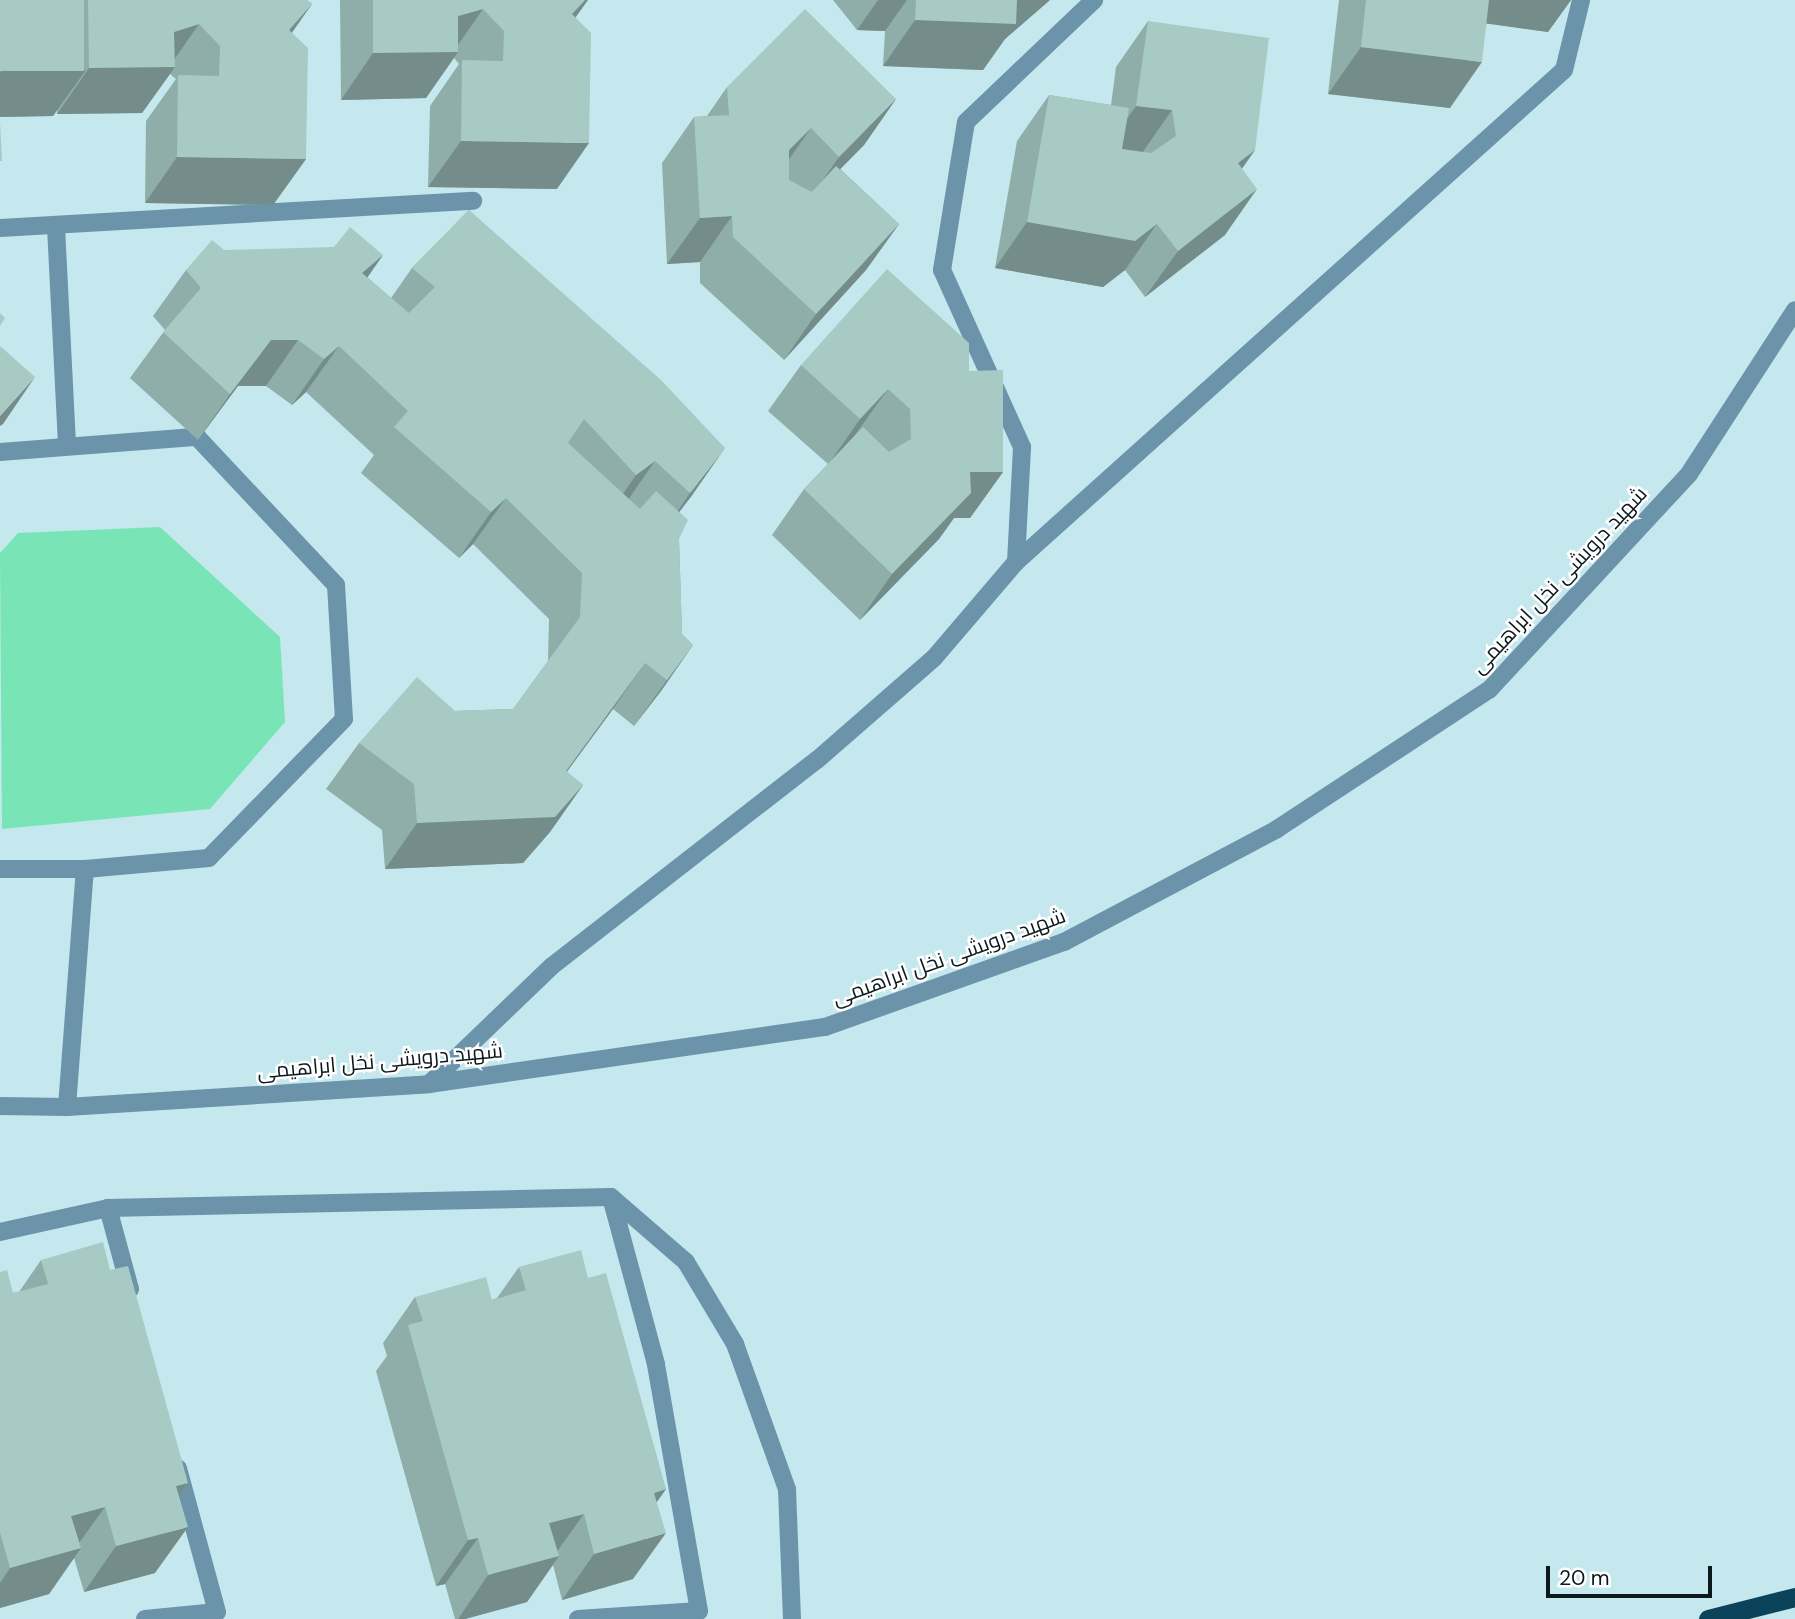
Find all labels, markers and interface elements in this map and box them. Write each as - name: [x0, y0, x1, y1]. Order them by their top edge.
- street label: شهید درویشی نخل ابراهیمی: [1466, 481, 1652, 679]
- street label: شهید درویشی نخل ابراهیمی: [829, 903, 1069, 1011]
- street label: شهید درویشی نخل ابراهیمی: [256, 1038, 504, 1084]
- scale bar: [1550, 1552, 1716, 1596]
- text: 20 m: [1559, 1564, 1610, 1592]

